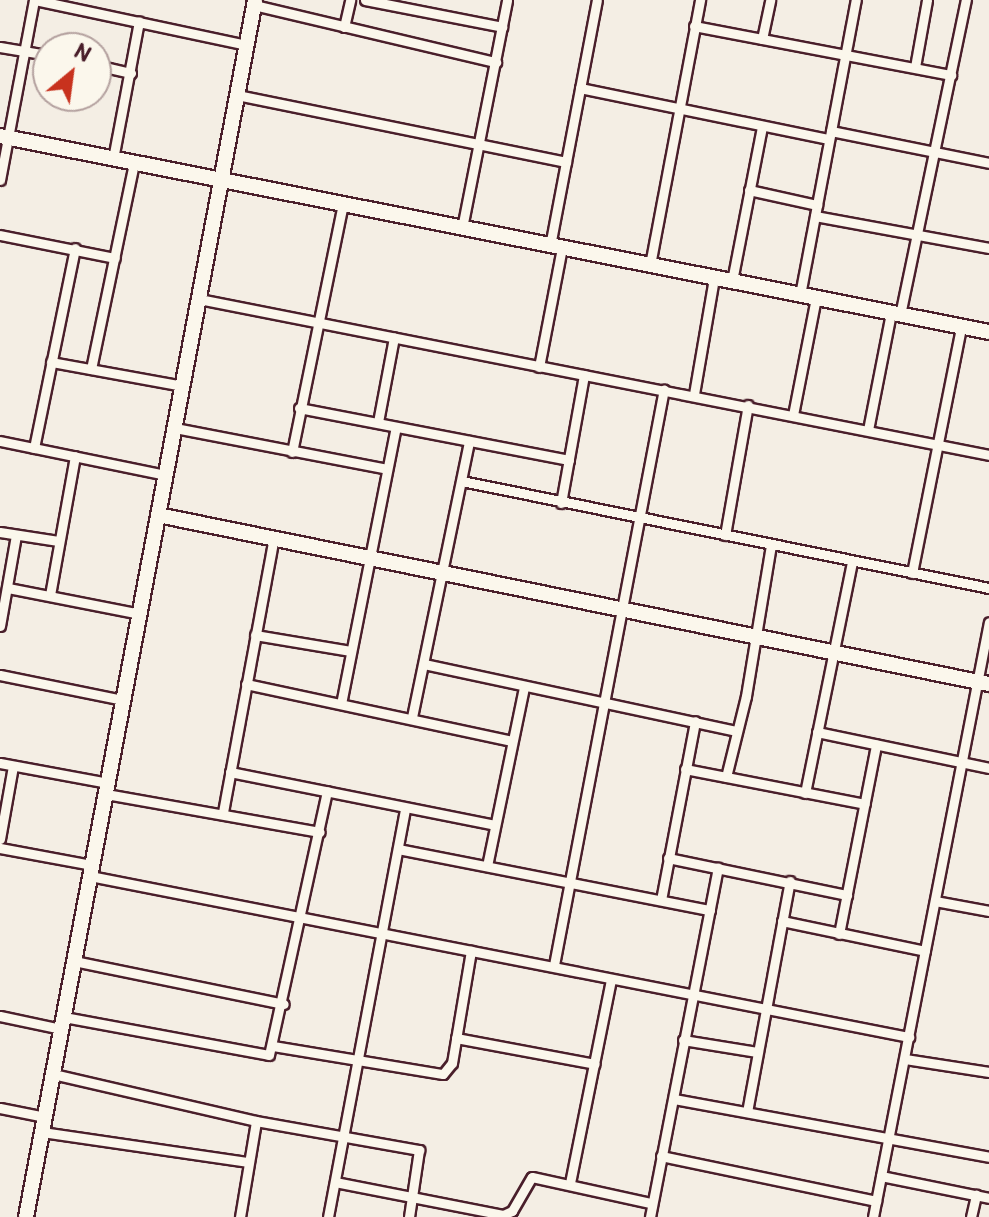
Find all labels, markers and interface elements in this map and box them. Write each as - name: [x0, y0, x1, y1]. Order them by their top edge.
- north arrow: [32, 32, 112, 112]
- text: N: [70, 37, 96, 68]

